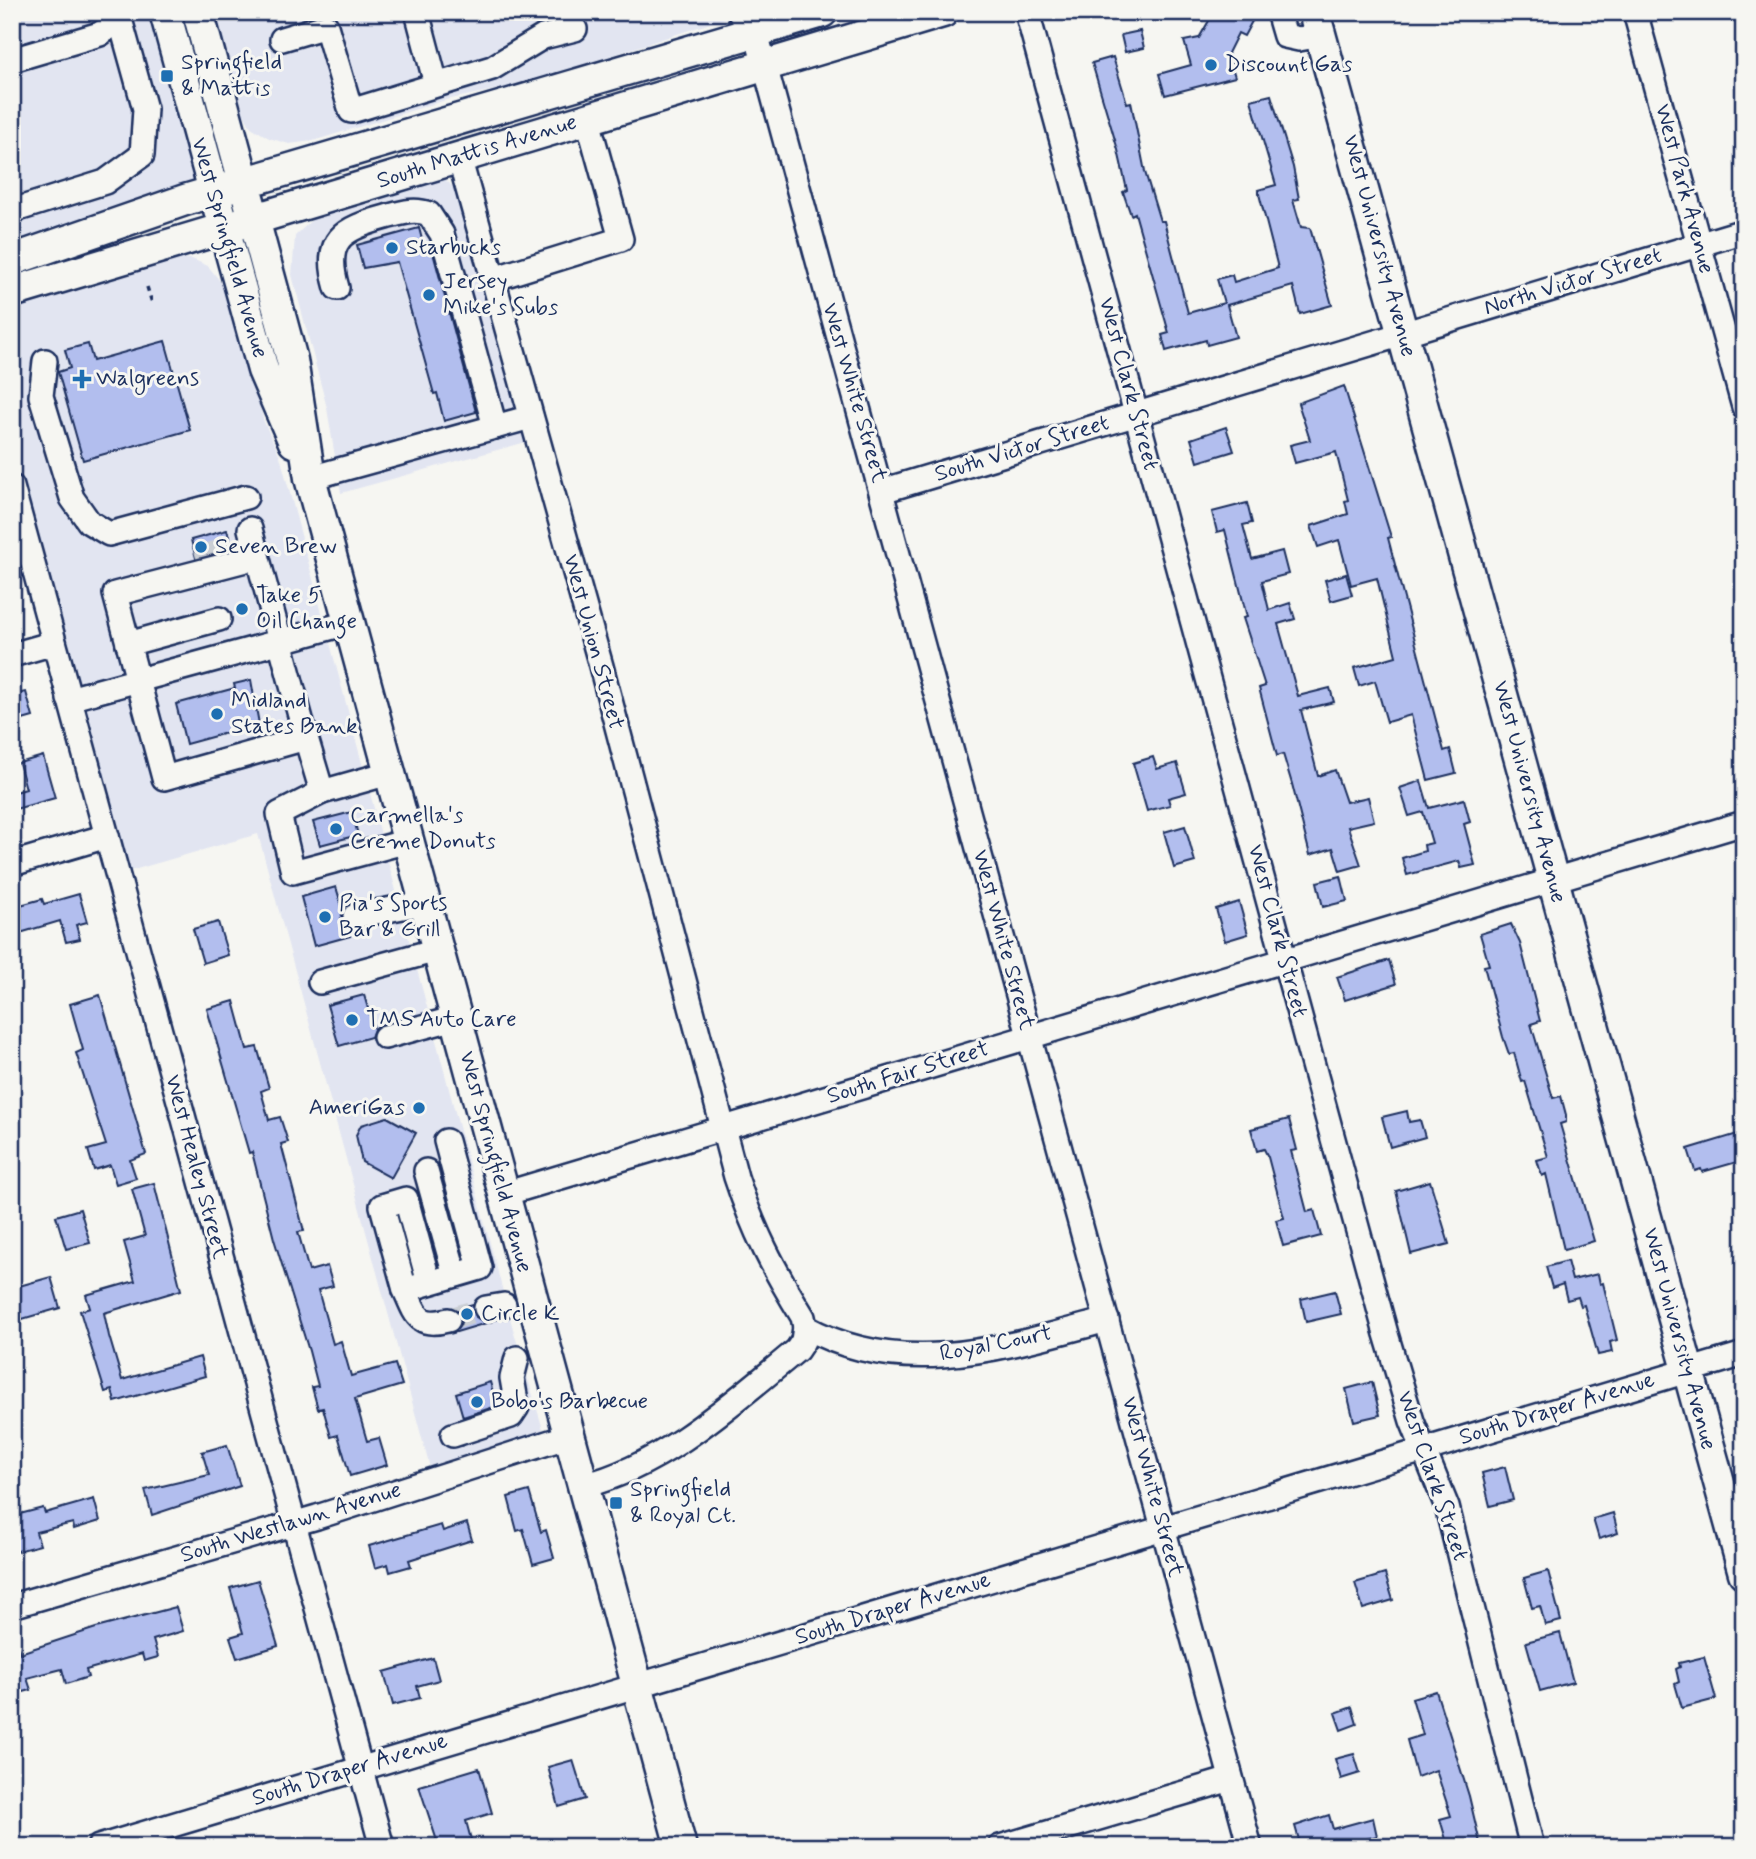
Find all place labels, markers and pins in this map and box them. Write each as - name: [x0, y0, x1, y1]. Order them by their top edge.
- place label: Springfield & Mattis: [181, 48, 282, 104]
- place label: Discount Gas: [1225, 50, 1352, 80]
- marker: Discount Gas: [1203, 57, 1219, 73]
- marker: Springfield & Mattis: [159, 68, 175, 84]
- place label: Starbucks: [406, 233, 501, 263]
- marker: Starbucks: [384, 240, 400, 256]
- place label: Jersey Mike's Subs: [443, 267, 558, 323]
- marker: Jersey Mike's Subs: [421, 287, 437, 303]
- place label: Walgreens: [96, 364, 199, 396]
- marker: Walgreens: [74, 371, 90, 387]
- place label: Seven Brew: [215, 532, 337, 562]
- marker: Seven Brew: [193, 539, 209, 555]
- place label: Take 5 Oil Change: [256, 581, 357, 639]
- marker: Take 5 Oil Change: [234, 601, 250, 617]
- place label: Midland States Bank: [231, 686, 358, 742]
- marker: Midland States Bank: [209, 706, 225, 722]
- place label: Carmella's Creme Donuts: [350, 801, 496, 857]
- marker: Carmella's Creme Donuts: [328, 821, 344, 837]
- place label: Pia's Sports Bar & Grill: [339, 889, 447, 945]
- marker: Pia's Sports Bar & Grill: [317, 909, 333, 925]
- place label: TMS Auto Care: [366, 1005, 517, 1035]
- marker: TMS Auto Care: [344, 1012, 360, 1028]
- place label: AmeriGas: [308, 1093, 405, 1123]
- marker: AmeriGas: [411, 1100, 427, 1116]
- place label: Circle K: [481, 1299, 560, 1329]
- marker: Circle K: [459, 1306, 475, 1322]
- place label: Bobo's Barbecue: [491, 1387, 648, 1417]
- marker: Bobo's Barbecue: [469, 1394, 485, 1410]
- place label: Springfield & Royal Ct.: [630, 1475, 736, 1531]
- marker: Springfield & Royal Ct.: [608, 1495, 624, 1511]

